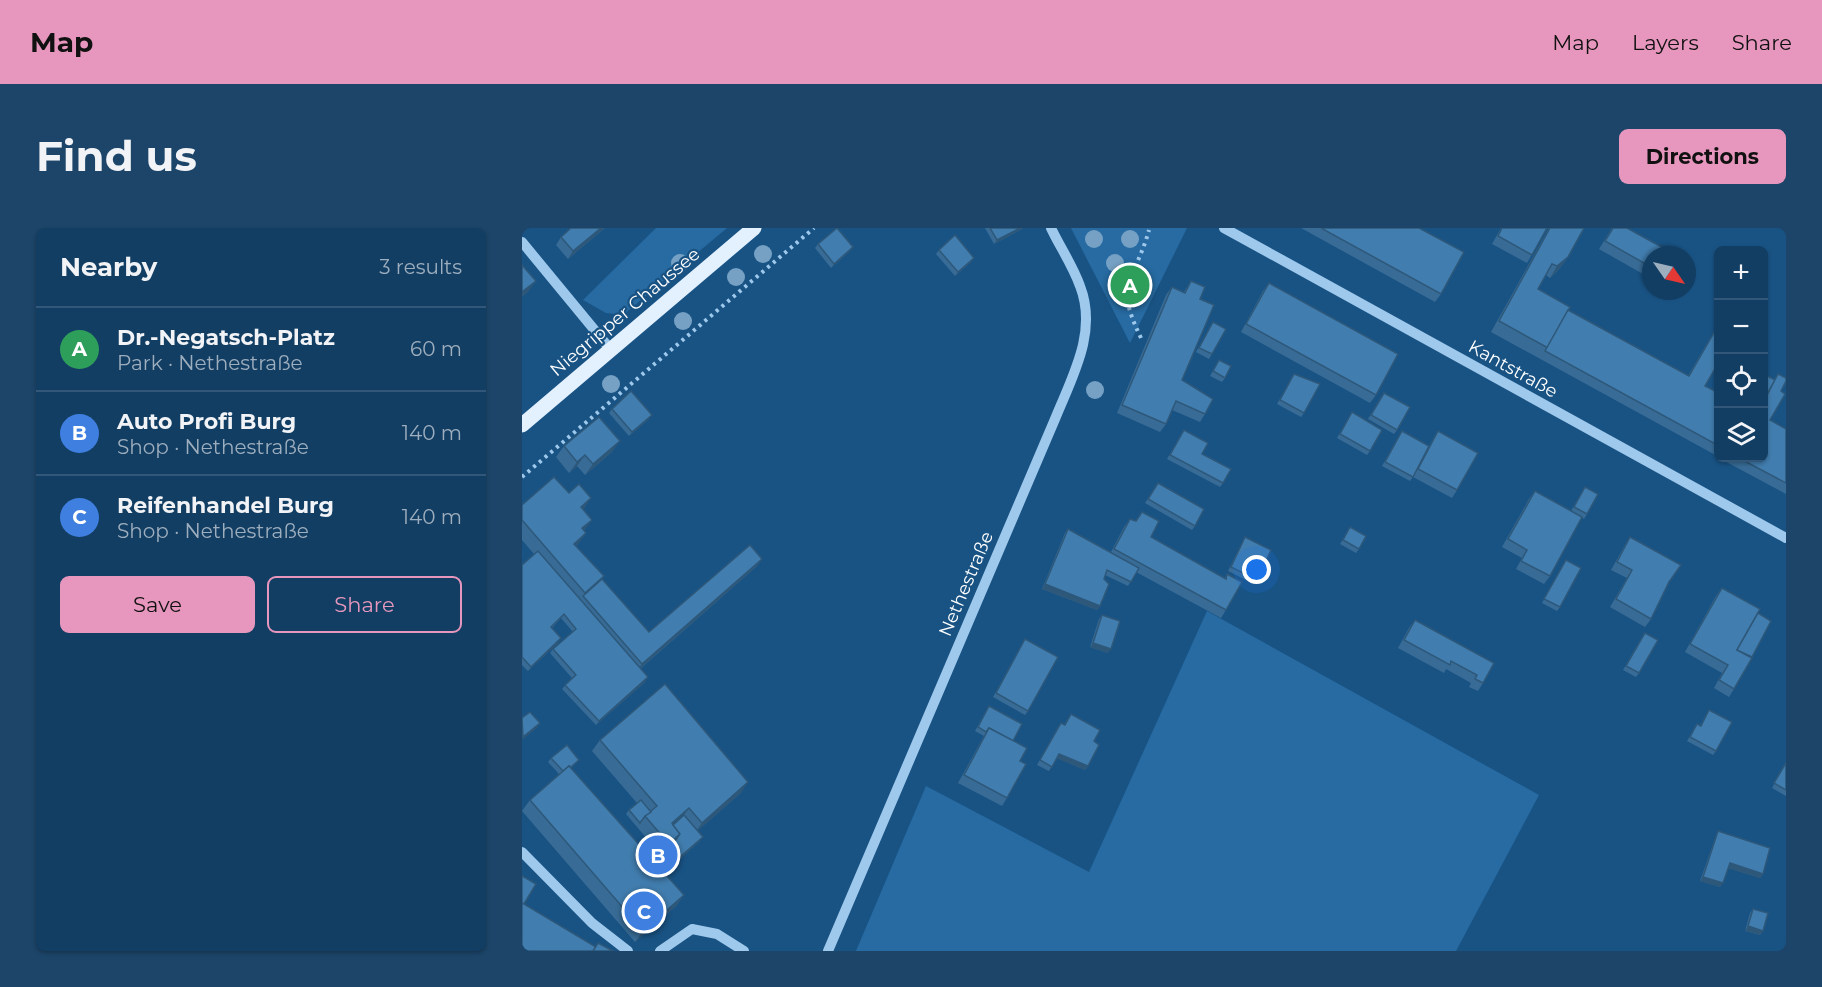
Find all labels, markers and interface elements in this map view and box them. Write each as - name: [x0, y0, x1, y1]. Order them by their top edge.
- text: Map: [30, 25, 93, 59]
- text: Map: [1552, 30, 1599, 55]
- text: Layers: [1632, 30, 1699, 55]
- text: Share: [1732, 30, 1792, 55]
- button: Directions: [1619, 129, 1786, 184]
- text: Find us: [36, 130, 197, 182]
- street label: Niegripper Chaussee: [546, 243, 704, 381]
- north arrow: [1642, 246, 1696, 300]
- map controls: [1714, 246, 1768, 462]
- button: +: [1714, 246, 1768, 300]
- text: Nearby: [60, 251, 157, 283]
- text: 3 results: [379, 255, 462, 279]
- pin: A: [1110, 262, 1150, 308]
- button: −: [1714, 300, 1768, 354]
- text: Dr.-Negatsch-Platz: [117, 324, 335, 351]
- street label: Kantstraße: [1464, 335, 1562, 403]
- text: A: [72, 337, 87, 361]
- text: 60 m: [410, 337, 462, 361]
- text: Park · Nethestraße: [117, 351, 303, 375]
- button: locate: [1714, 354, 1768, 408]
- text: Auto Profi Burg: [117, 408, 296, 435]
- button: layers: [1714, 408, 1768, 462]
- text: B: [72, 421, 87, 445]
- text: 140 m: [402, 421, 462, 445]
- text: Shop · Nethestraße: [117, 435, 309, 459]
- text: Reifenhandel Burg: [117, 492, 334, 519]
- text: C: [72, 505, 87, 529]
- text: 140 m: [402, 505, 462, 529]
- text: Shop · Nethestraße: [117, 519, 309, 543]
- street label: Nethestraße: [934, 528, 998, 640]
- your location: [1242, 555, 1271, 584]
- button: Save: [60, 576, 255, 633]
- button: Share: [267, 576, 462, 633]
- pin: B: [638, 832, 678, 878]
- pin: C: [624, 888, 664, 934]

